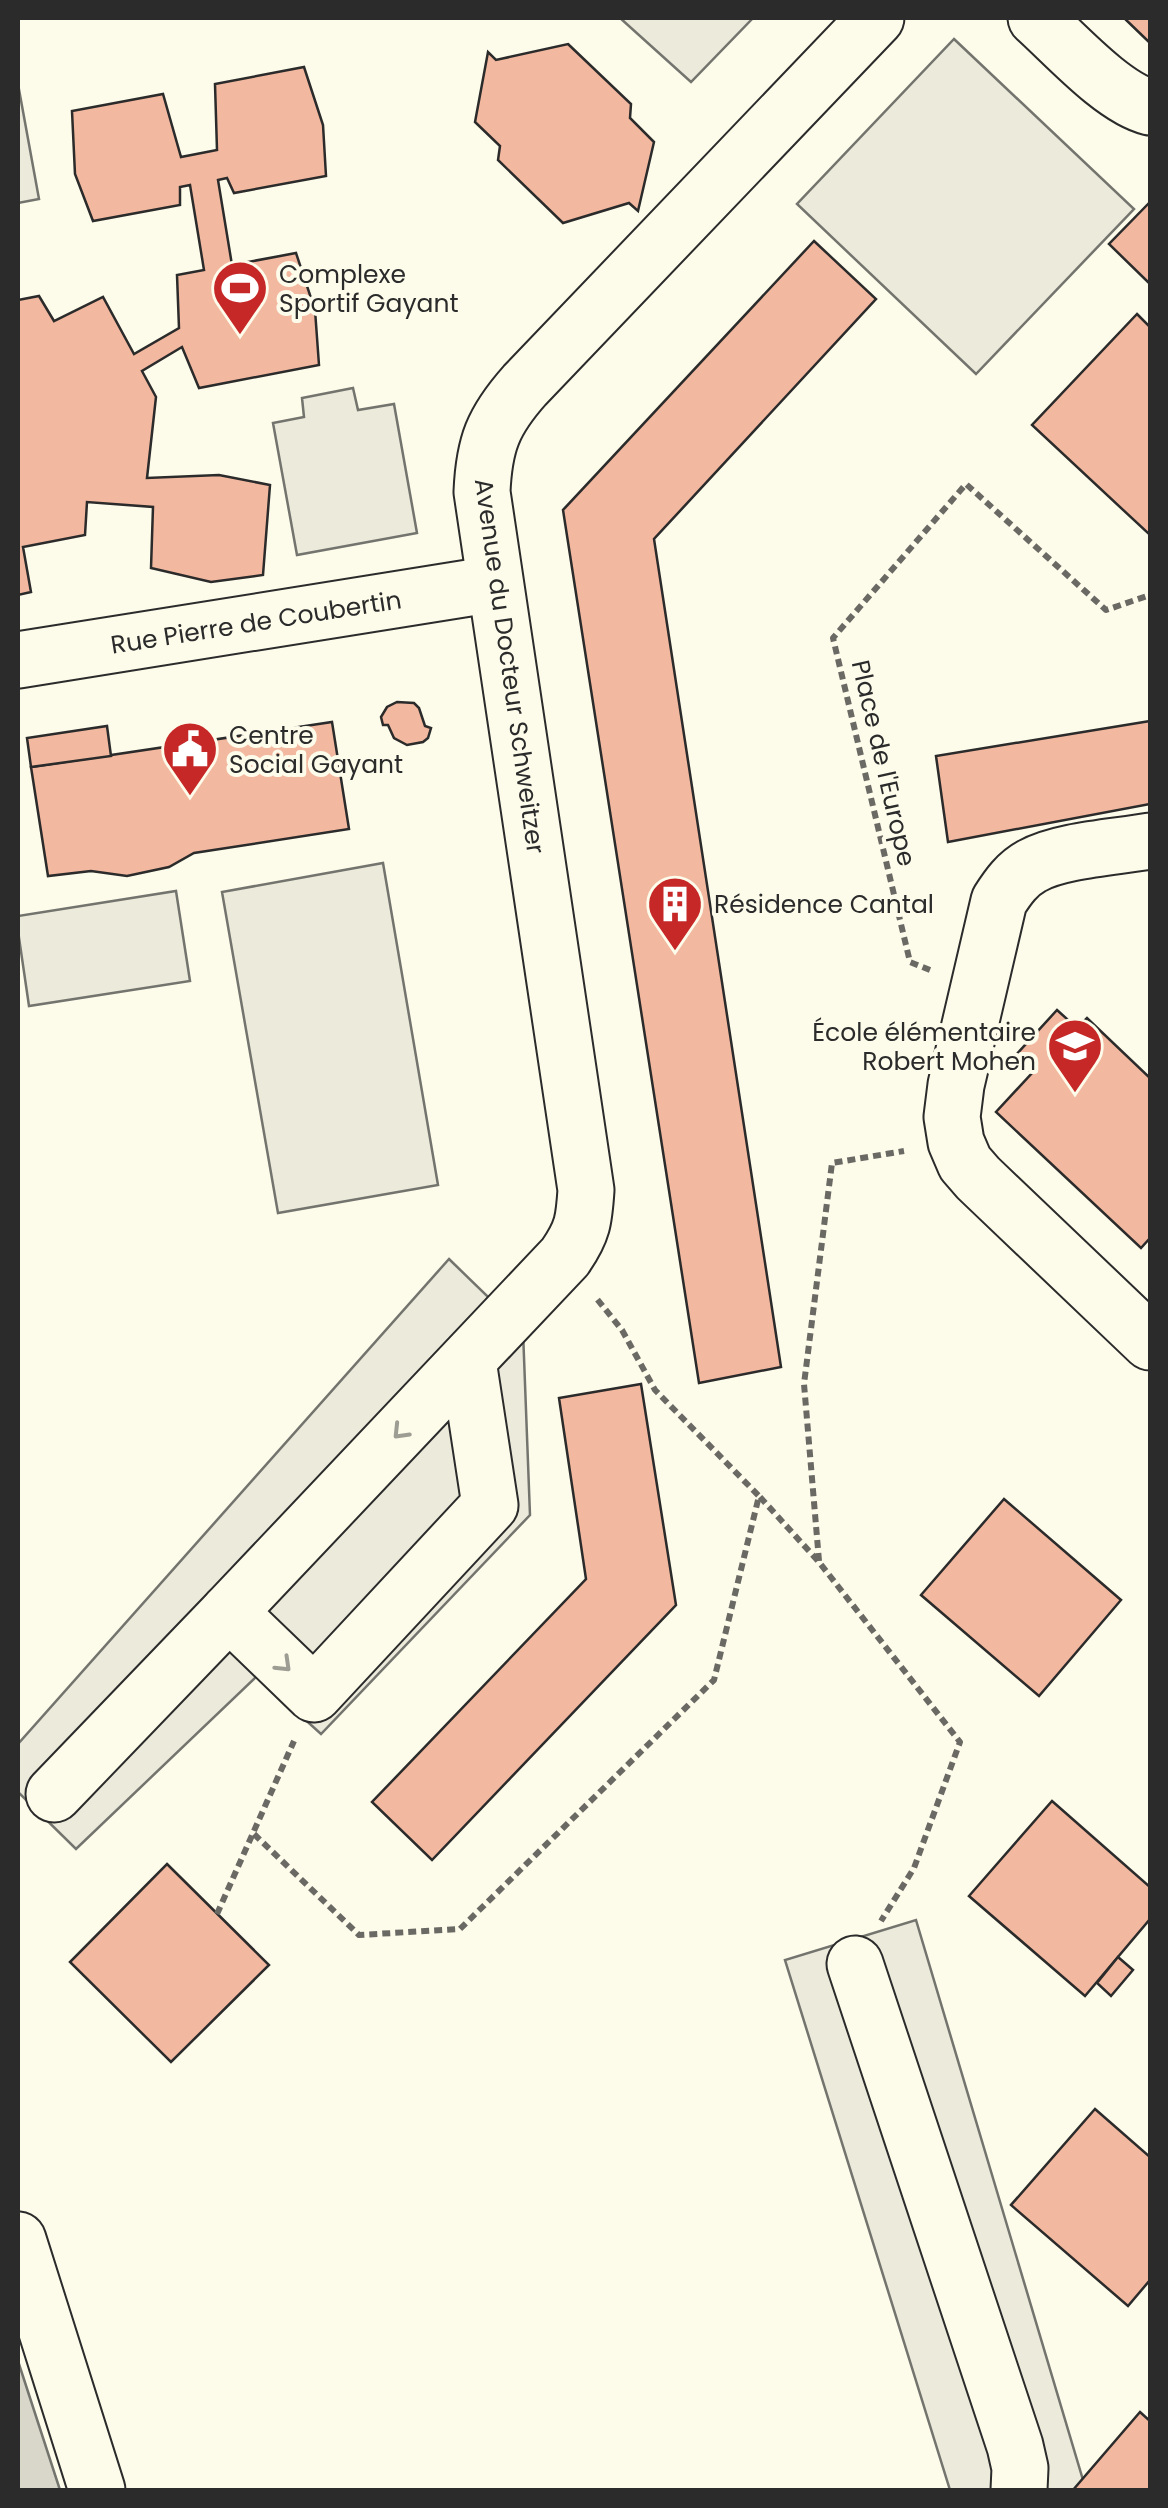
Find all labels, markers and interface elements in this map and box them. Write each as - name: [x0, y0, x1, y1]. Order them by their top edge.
- place label: Complexe Sportif Gayant: [279, 257, 458, 321]
- sports icon: Complexe Sportif Gayant: [210, 258, 270, 337]
- street label: Avenue du Docteur Schweitzer: [466, 476, 553, 856]
- street label: Rue Pierre de Coubertin: [108, 582, 404, 663]
- street label: Place de l'Europe: [843, 657, 924, 870]
- place label: Centre Social Gayant: [229, 718, 403, 782]
- public building icon: Centre Social Gayant: [160, 719, 220, 798]
- building icon: Résidence Cantal: [645, 874, 705, 953]
- place label: Résidence Cantal: [714, 887, 934, 922]
- place label: École élémentaire Robert Mohen: [812, 1015, 1036, 1079]
- school or university icon: École élémentaire Robert Mohen: [1045, 1016, 1105, 1095]
- one-way arrow: [394, 1420, 412, 1438]
- one-way arrow: [272, 1653, 291, 1671]

